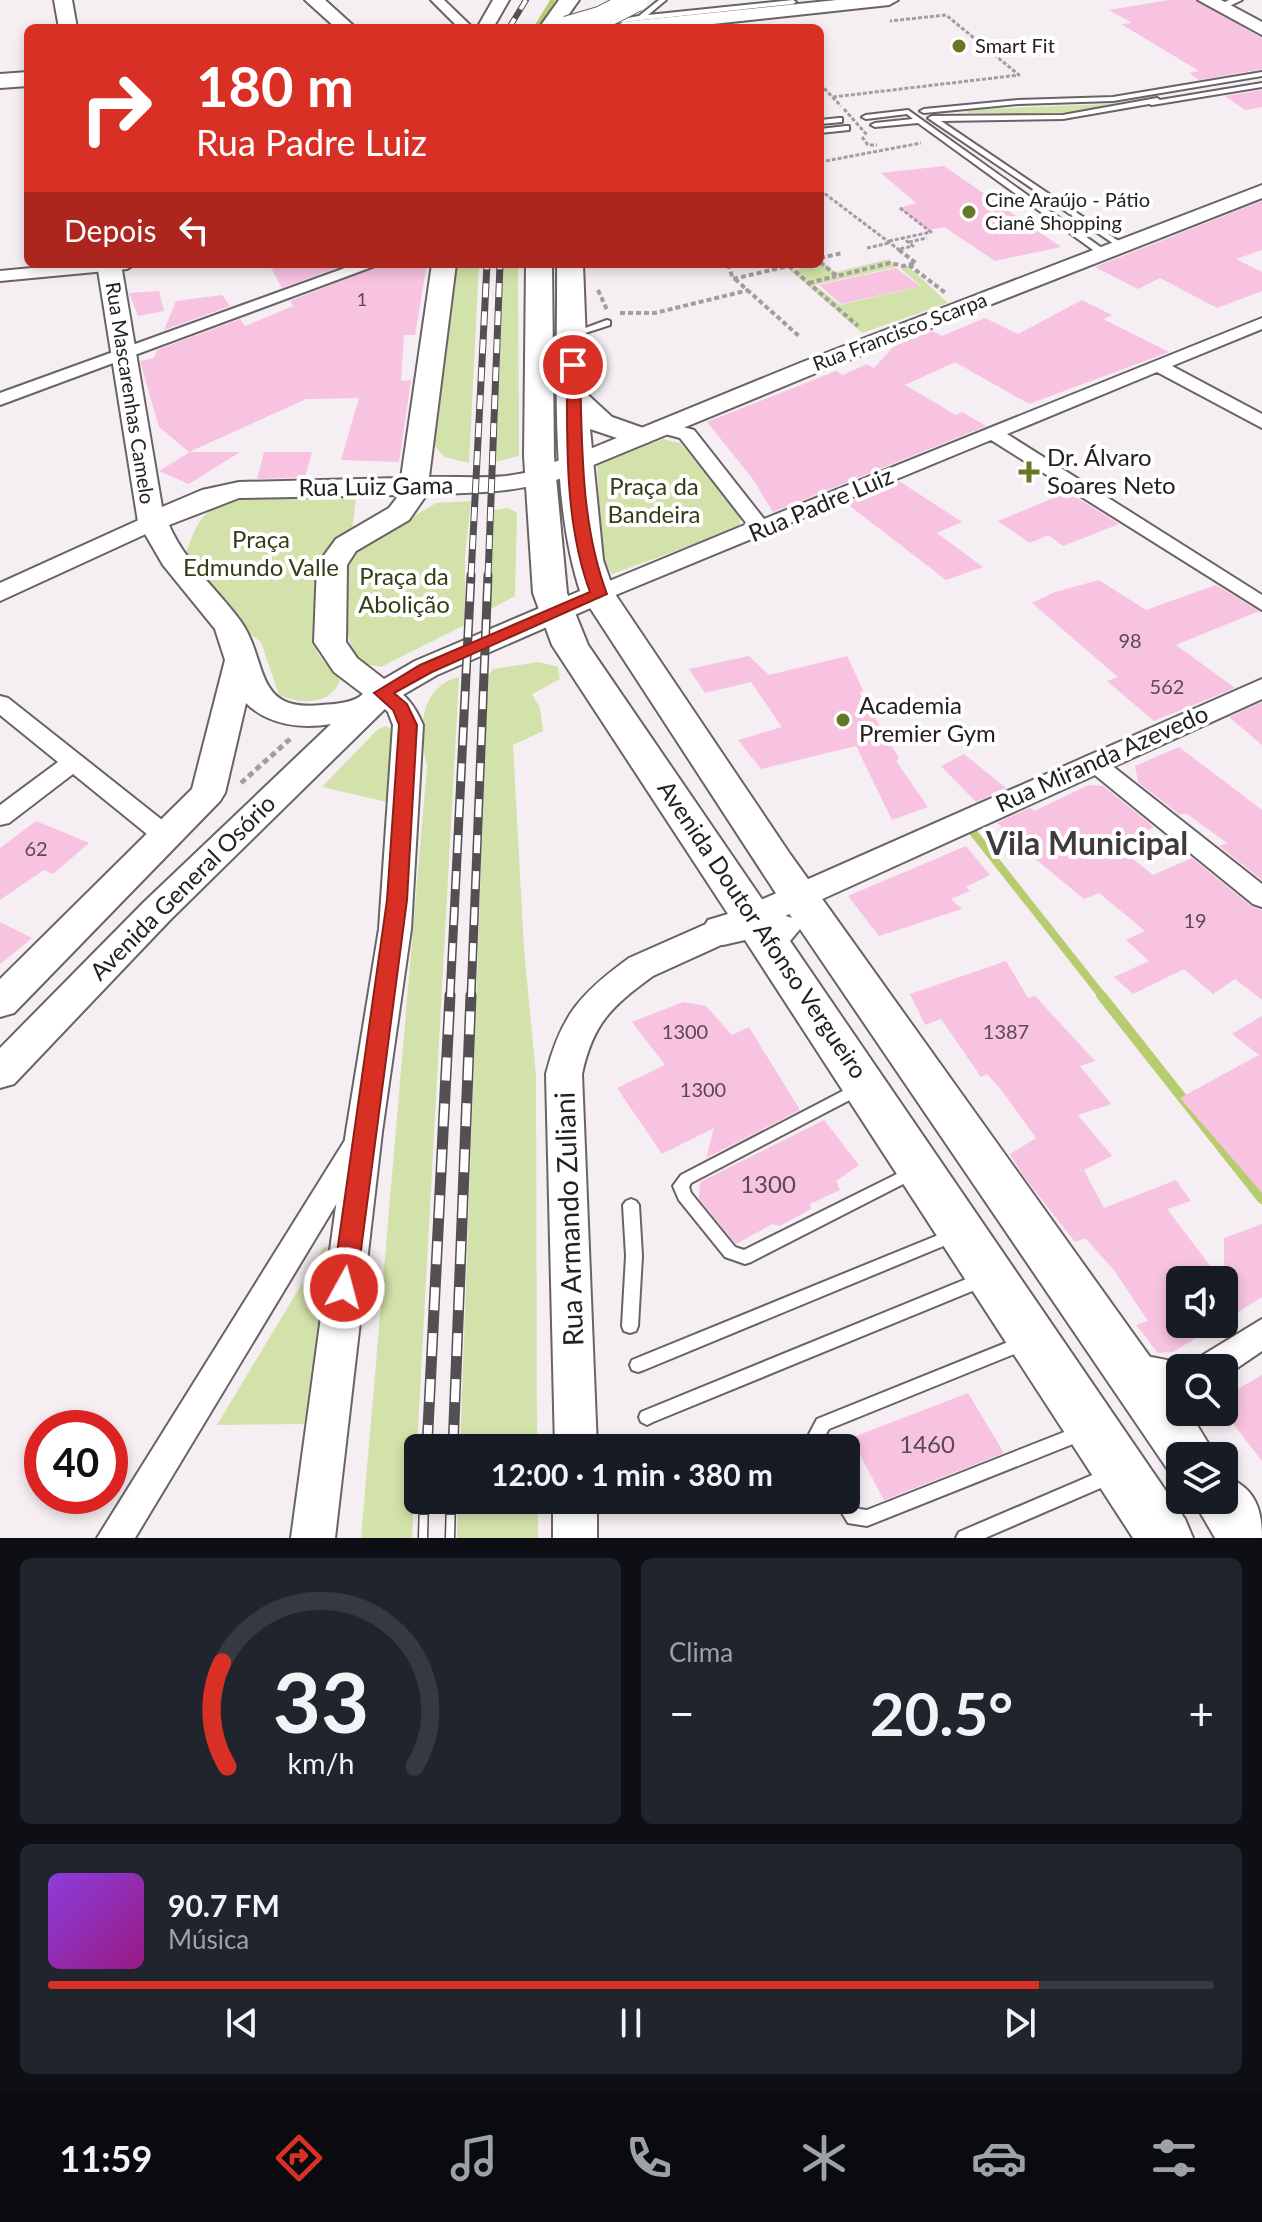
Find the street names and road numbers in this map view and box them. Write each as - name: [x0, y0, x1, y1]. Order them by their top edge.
- street label: Rua Mascarenhas Camelo: [102, 280, 160, 506]
- street label: Rua Francisco Scarpa: [809, 287, 990, 375]
- street label: Rua Padre Luiz: [744, 460, 897, 547]
- street label: Rua Luiz Gama: [298, 470, 454, 501]
- street label: Rua Miranda Azevedo: [991, 698, 1212, 818]
- street label: Avenida Doutor Afonso Vergueiro: [652, 775, 874, 1084]
- street label: Avenida General Osório: [83, 788, 281, 986]
- street label: Rua Armando Zuliani: [547, 1091, 589, 1347]

